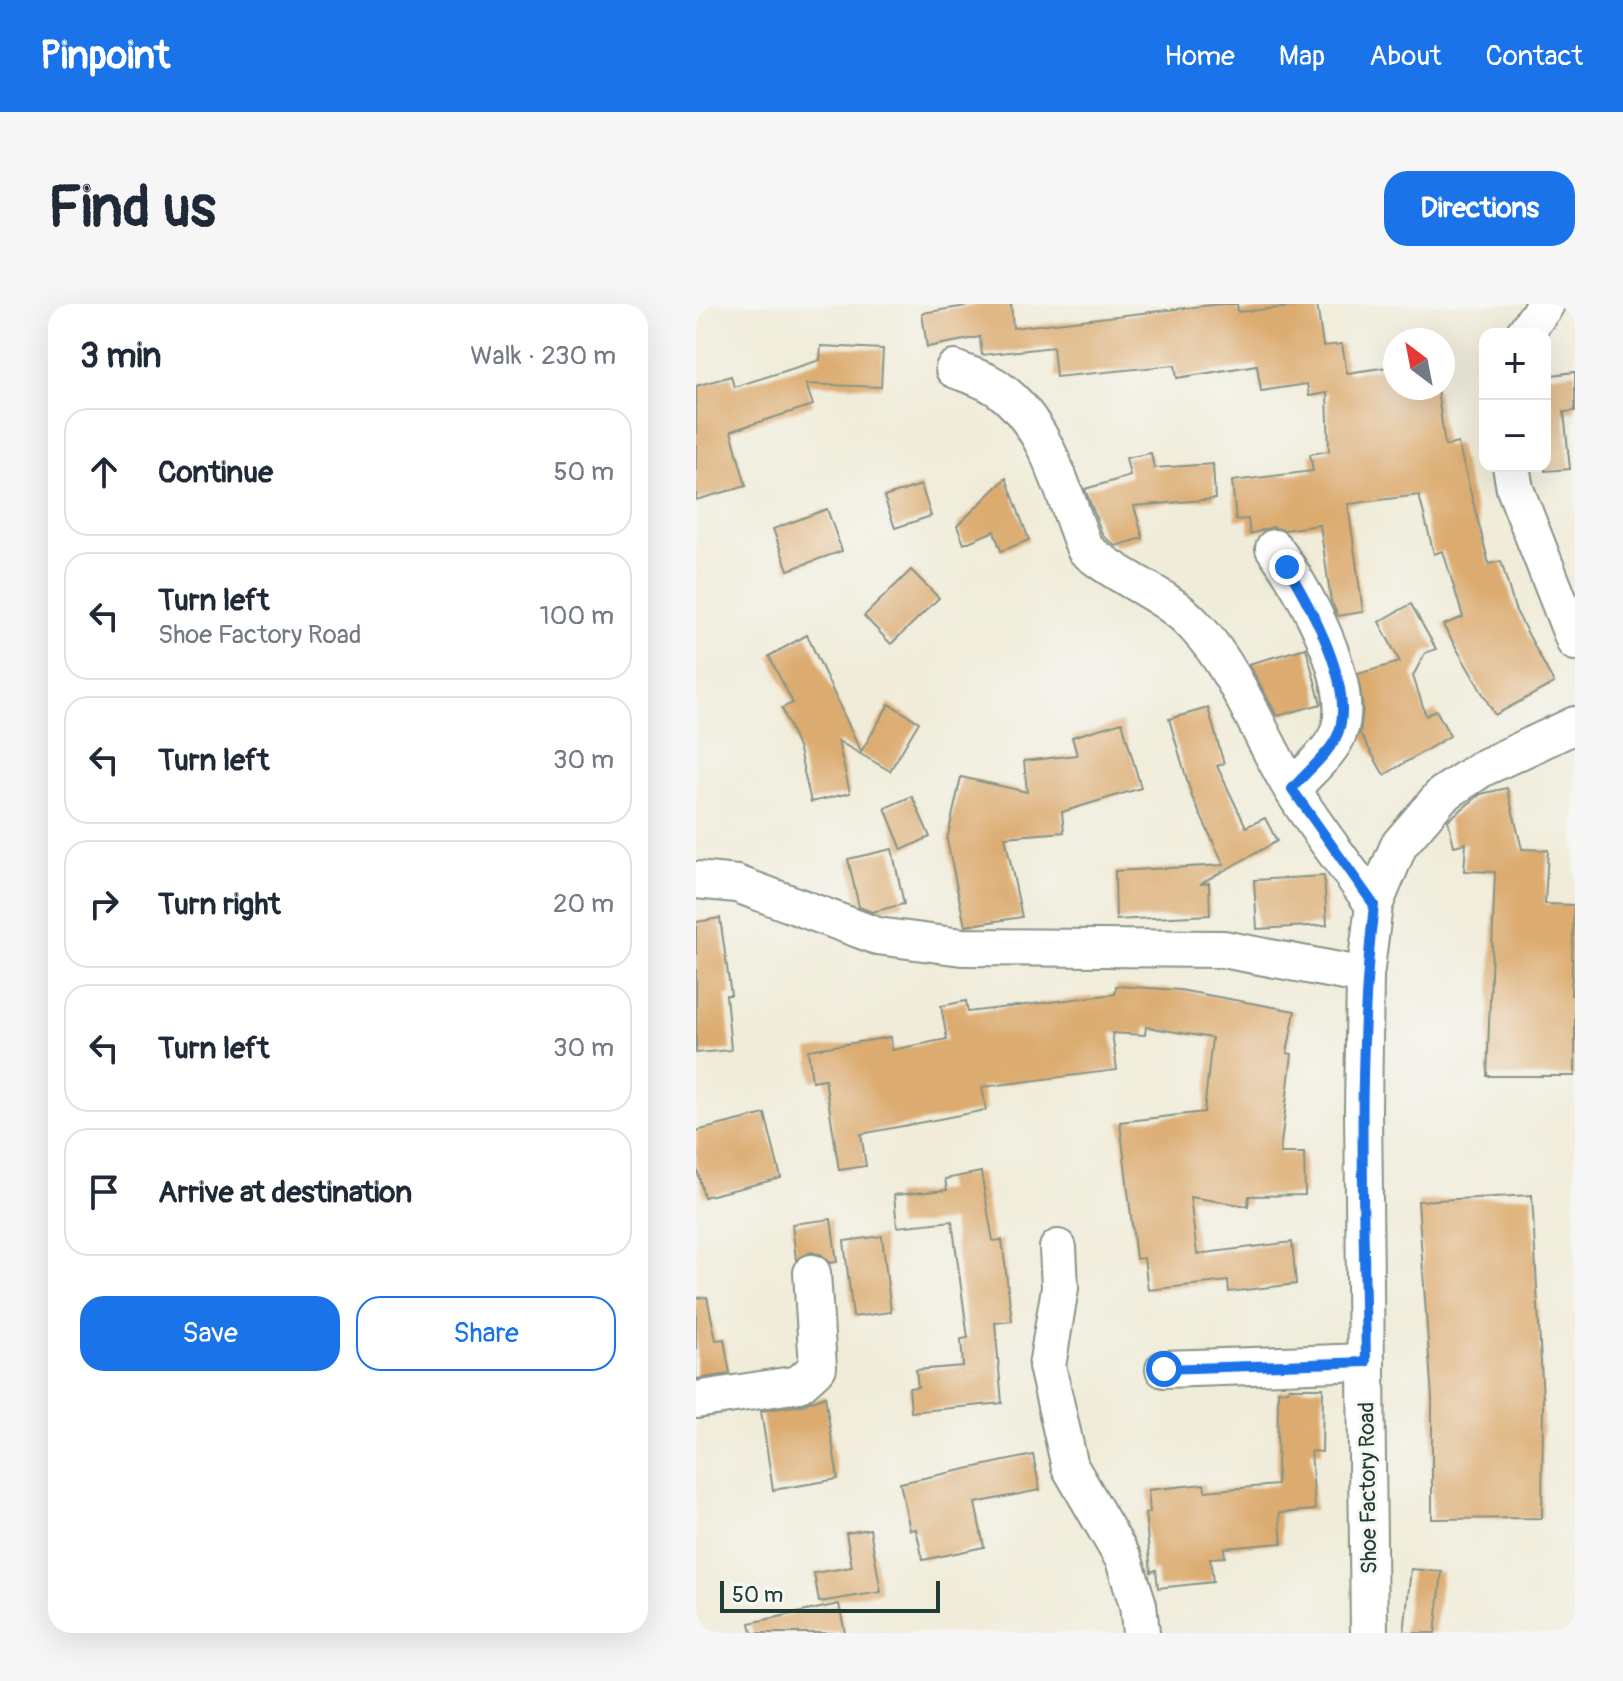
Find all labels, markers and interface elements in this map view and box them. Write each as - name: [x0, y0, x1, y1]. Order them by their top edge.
- text: Pinpoint: [40, 32, 170, 80]
- text: Home: [1164, 39, 1235, 74]
- text: Map: [1279, 39, 1325, 74]
- text: About: [1369, 39, 1442, 74]
- text: Contact: [1486, 39, 1583, 74]
- button: Directions: [1384, 171, 1575, 246]
- text: Find us: [48, 174, 216, 243]
- north arrow: [1383, 328, 1455, 400]
- map controls: [1479, 328, 1551, 472]
- button: +: [1479, 328, 1551, 400]
- text: 3 min: [80, 335, 162, 378]
- text: Walk · 230 m: [470, 340, 616, 372]
- button: −: [1479, 400, 1551, 472]
- icon: ahead: [82, 450, 126, 494]
- text: Continue: [158, 454, 273, 491]
- text: 50 m: [553, 456, 614, 488]
- route end: [1269, 549, 1305, 585]
- text: Turn left: [158, 582, 269, 619]
- icon: left: [82, 594, 126, 638]
- text: 100 m: [540, 600, 614, 632]
- text: Shoe Factory Road: [158, 619, 361, 651]
- icon: left: [82, 738, 126, 782]
- text: Turn left: [158, 742, 269, 779]
- text: 30 m: [553, 744, 614, 776]
- icon: right: [82, 882, 126, 926]
- text: Turn right: [158, 886, 281, 923]
- text: 20 m: [553, 888, 614, 920]
- icon: left: [82, 1026, 126, 1070]
- text: Turn left: [158, 1030, 269, 1067]
- text: 30 m: [553, 1032, 614, 1064]
- icon: arrive: [82, 1170, 126, 1214]
- text: Arrive at destination: [158, 1174, 412, 1211]
- button: Save: [80, 1296, 340, 1371]
- button: Share: [356, 1296, 616, 1371]
- route start: [1146, 1351, 1182, 1387]
- street label: Shoe Factory Road: [1352, 1402, 1384, 1574]
- scale bar: [720, 1577, 940, 1613]
- text: 50 m: [732, 1581, 783, 1609]

